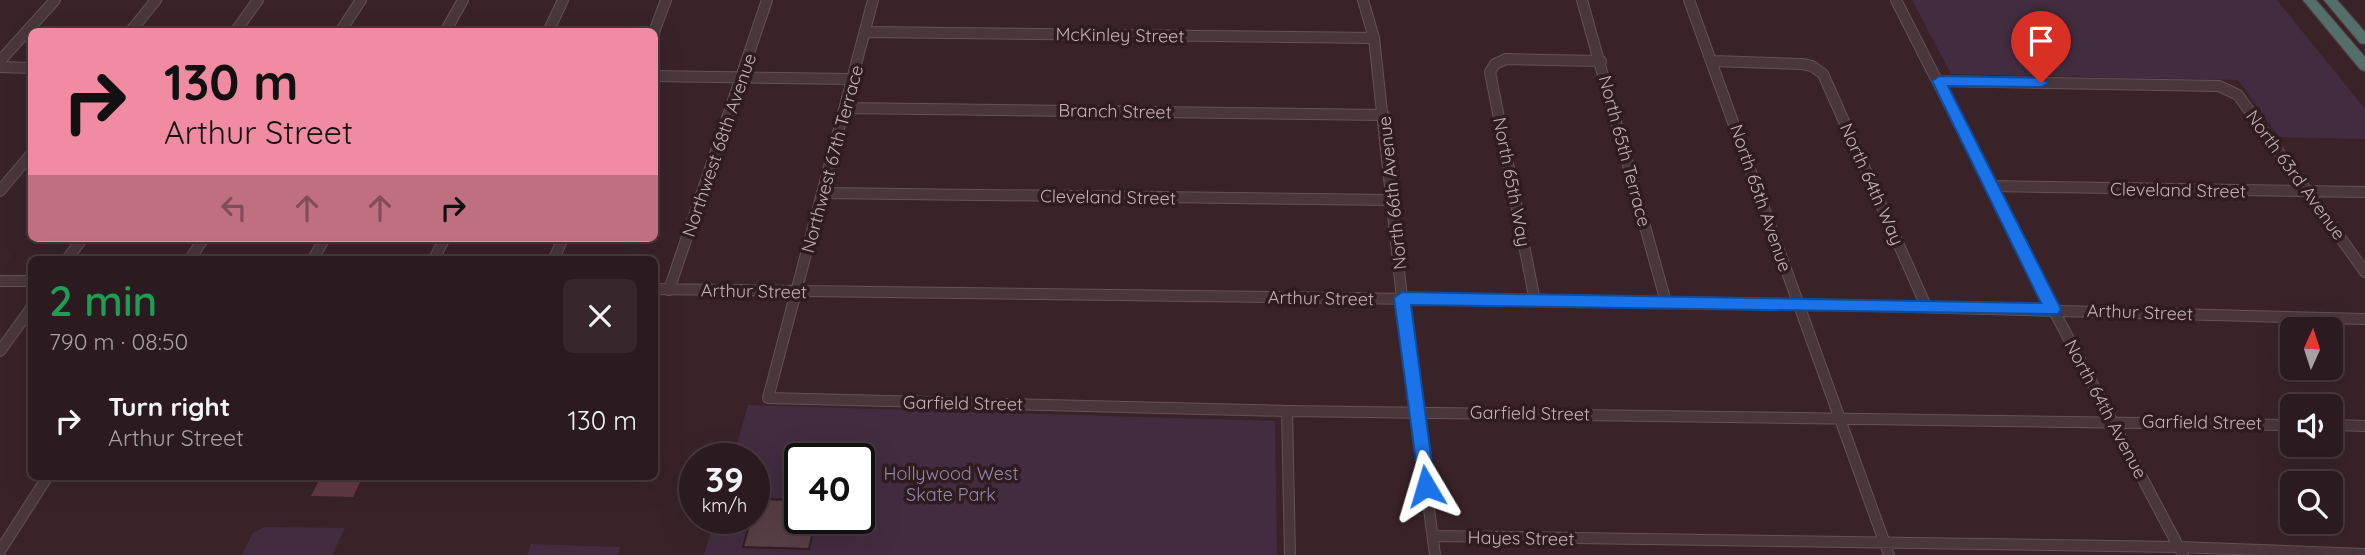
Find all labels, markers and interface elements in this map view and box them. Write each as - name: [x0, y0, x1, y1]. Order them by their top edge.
- pin: [2011, 11, 2071, 83]
- street label: McKinley Street: [1055, 22, 1185, 48]
- icon: arrive: [2022, 22, 2060, 60]
- street label: Northwest 68th Avenue: [677, 50, 761, 240]
- text: 130 m: [164, 51, 298, 112]
- icon: right: [49, 56, 140, 147]
- street label: Northwest 67th Terrace: [796, 63, 868, 255]
- street label: North 65th Terrace: [1594, 73, 1656, 229]
- street label: Branch Street: [1058, 99, 1172, 123]
- street label: North 63rd Avenue: [2241, 105, 2351, 245]
- text: Arthur Street: [164, 112, 353, 152]
- street label: North 66th Avenue: [1372, 115, 1412, 271]
- street label: North 65th Way: [1488, 115, 1536, 249]
- street label: North 64th Way: [1835, 119, 1909, 249]
- street label: North 65th Avenue: [1725, 121, 1797, 275]
- street label: Cleveland Street: [2110, 177, 2246, 203]
- street label: Cleveland Street: [1040, 184, 1176, 210]
- icon: left: [215, 189, 253, 227]
- icon: ahead: [288, 189, 326, 227]
- icon: ahead: [361, 189, 399, 227]
- icon: right: [434, 189, 472, 227]
- text: 2 min: [49, 274, 157, 327]
- button: close: [563, 279, 637, 353]
- street label: Arthur Street: [701, 279, 807, 303]
- street label: Arthur Street: [1268, 286, 1374, 310]
- street label: Arthur Street: [2087, 299, 2193, 325]
- north arrow: [2280, 317, 2343, 380]
- map controls: [2280, 317, 2343, 534]
- text: 790 m · 08:50: [49, 327, 188, 356]
- street label: North 64th Avenue: [2060, 335, 2152, 483]
- text: Turn right: [108, 390, 230, 423]
- street label: Garfield Street: [903, 390, 1023, 416]
- button: sound: [2280, 394, 2343, 457]
- street label: Garfield Street: [1470, 400, 1590, 426]
- icon: right: [49, 402, 87, 440]
- text: 130 m: [567, 404, 637, 437]
- street label: Garfield Street: [2142, 409, 2262, 435]
- text: Arthur Street: [108, 423, 244, 452]
- speed limit sign: 40: [784, 443, 875, 534]
- position arrow: [1389, 449, 1463, 523]
- text: 39: [705, 457, 744, 501]
- park label: Hollywood West Skate Park: [884, 462, 1019, 506]
- button: search: [2280, 471, 2343, 534]
- text: km/h: [702, 494, 747, 517]
- street label: Hayes Street: [1467, 526, 1575, 550]

